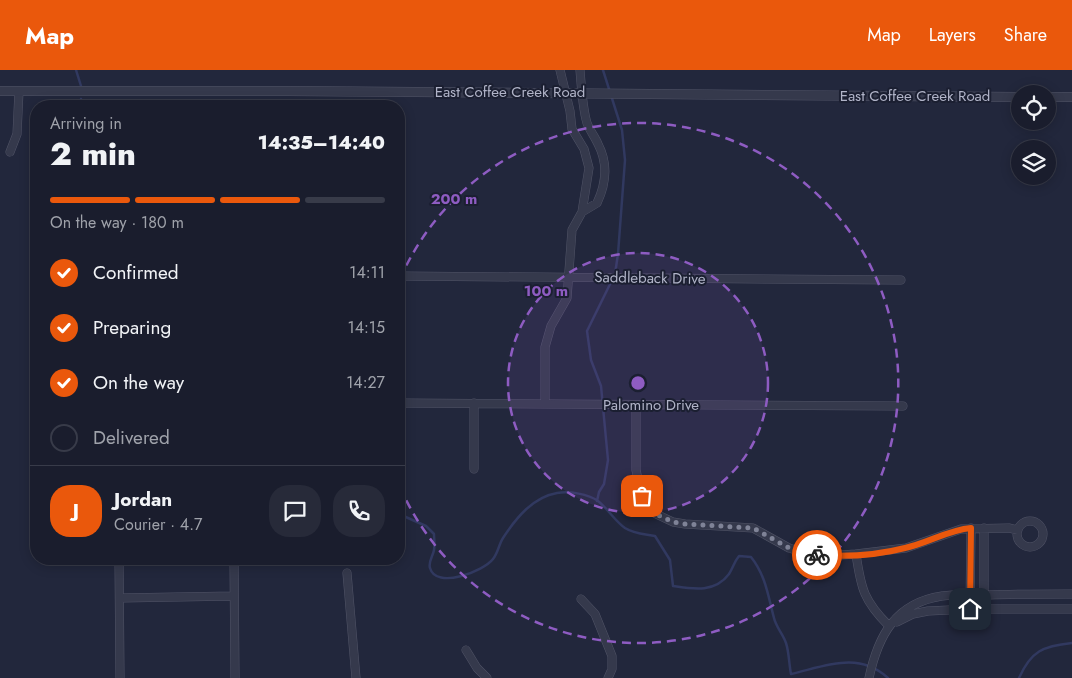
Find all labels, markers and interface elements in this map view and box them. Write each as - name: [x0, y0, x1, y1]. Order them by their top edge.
- text: Map: [25, 18, 74, 53]
- text: Map: [867, 22, 901, 48]
- text: Layers: [929, 22, 976, 48]
- text: Share: [1004, 22, 1047, 48]
- street label: East Coffee Creek Road: [435, 81, 585, 103]
- street label: East Coffee Creek Road: [840, 85, 990, 107]
- map controls: [1011, 85, 1056, 185]
- button: locate: [1011, 85, 1056, 130]
- text: Arriving in: [50, 112, 122, 135]
- text: 14:35–14:40: [258, 129, 385, 156]
- text: 2 min: [50, 131, 136, 177]
- button: layers: [1011, 140, 1056, 185]
- text: 200 m: [431, 188, 477, 210]
- text: On the way · 180 m: [50, 211, 184, 234]
- icon: check: [50, 259, 78, 287]
- text: Confirmed: [93, 259, 179, 286]
- text: 14:11: [349, 261, 385, 284]
- street label: Saddleback Drive: [594, 266, 706, 290]
- text: 100 m: [524, 280, 568, 302]
- icon: check: [50, 314, 78, 342]
- text: Preparing: [93, 314, 171, 341]
- text: 14:15: [347, 316, 385, 339]
- icon: check: [50, 369, 78, 397]
- text: On the way: [93, 369, 184, 396]
- text: 14:27: [346, 371, 385, 394]
- centre of rings: [629, 374, 647, 392]
- street label: Palomino Drive: [603, 394, 699, 416]
- text: Delivered: [93, 424, 170, 451]
- pin: [621, 475, 663, 517]
- icon: bag: [628, 482, 656, 510]
- button: chat: [269, 485, 321, 537]
- button: phone: [333, 485, 385, 537]
- text: Jordan: [114, 486, 172, 513]
- text: J: [73, 497, 79, 524]
- text: Courier · 4.7: [114, 513, 202, 536]
- courier: [792, 530, 842, 580]
- icon: bike: [803, 541, 831, 569]
- pin: [949, 588, 991, 630]
- icon: home: [956, 595, 984, 623]

